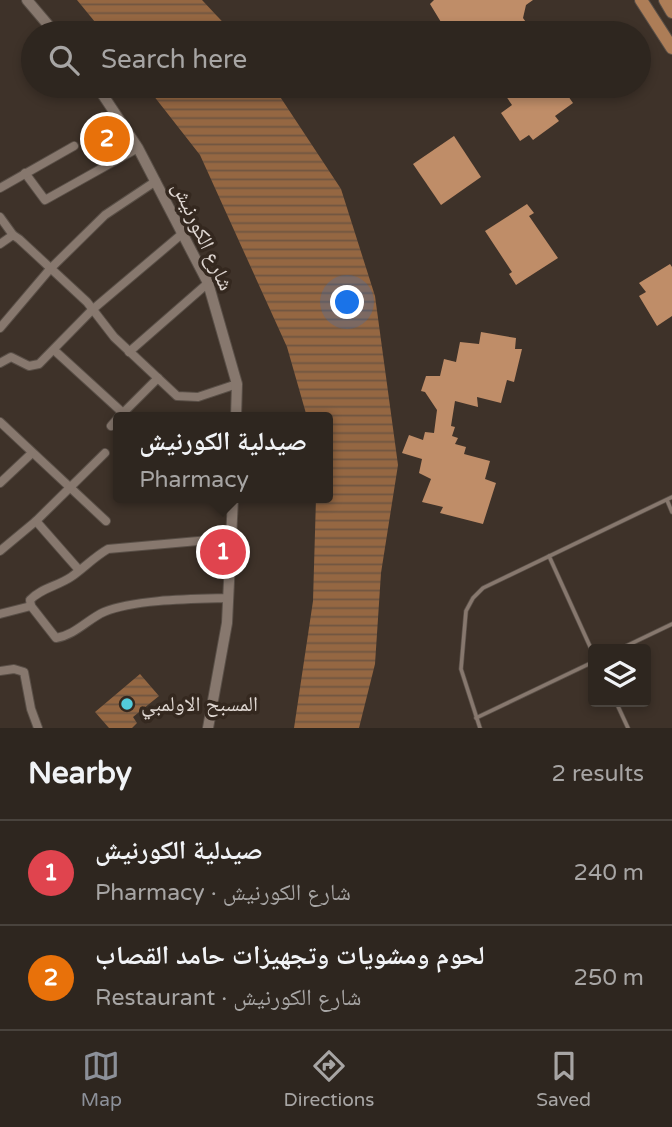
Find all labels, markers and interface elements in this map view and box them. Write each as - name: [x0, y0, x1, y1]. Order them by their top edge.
- search box: [21, 21, 651, 98]
- icon: search: [45, 41, 83, 79]
- text: Search here: [101, 44, 247, 75]
- pin: 2: [84, 113, 130, 165]
- street label: شارع الكورنيش: [166, 178, 239, 295]
- your location: [330, 285, 364, 319]
- popup: [113, 412, 333, 503]
- text: صيدلية الكورنيش: [139, 426, 307, 457]
- text: Pharmacy: [139, 466, 249, 494]
- pin: 1: [200, 526, 246, 578]
- map controls: [588, 644, 651, 707]
- button: layers: [588, 644, 651, 707]
- place label: المسبح الاولمبي: [141, 692, 258, 720]
- marker: المسبح الاولمبي: [119, 696, 135, 712]
- text: Nearby: [28, 755, 132, 792]
- text: 2 results: [551, 760, 644, 788]
- text: صيدلية الكورنيش: [95, 835, 263, 866]
- text: 1: [44, 859, 58, 887]
- text: 240 m: [574, 859, 644, 887]
- text: Pharmacy · شارع الكورنيش: [95, 879, 351, 907]
- text: لحوم ومشويات وتجهيزات حامد القصاب: [95, 940, 485, 971]
- text: 2: [44, 964, 58, 992]
- text: 250 m: [574, 964, 644, 992]
- text: Restaurant · شارع الكورنيش: [95, 984, 361, 1012]
- tab: Map: [81, 1047, 122, 1111]
- tab: Directions: [284, 1047, 375, 1111]
- tab: Saved: [536, 1047, 591, 1111]

